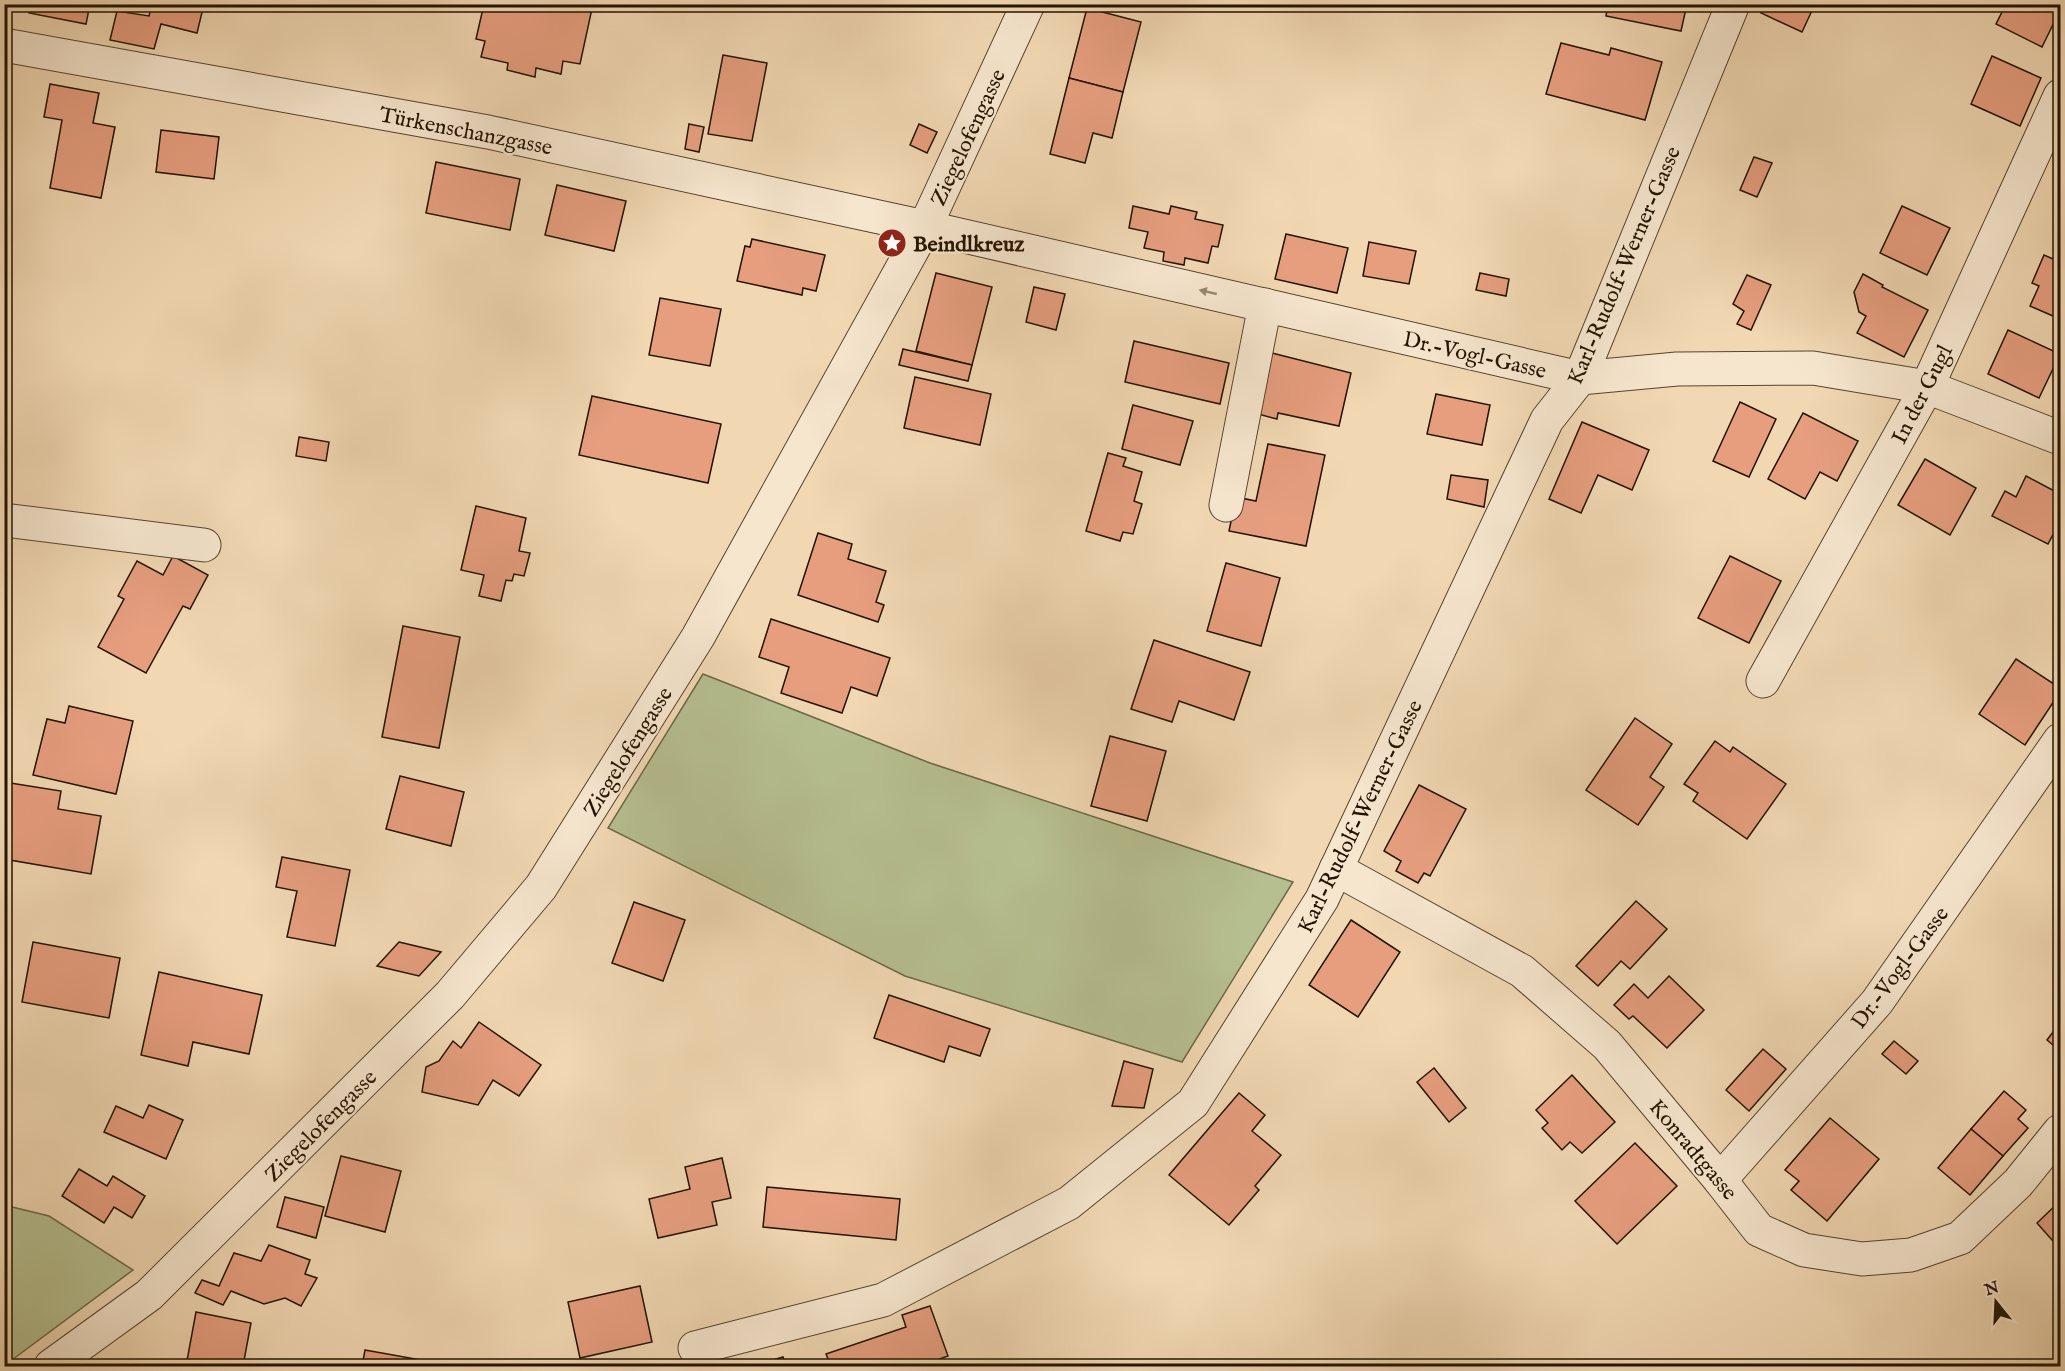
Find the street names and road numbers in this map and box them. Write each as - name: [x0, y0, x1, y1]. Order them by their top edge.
- street label: Ziegelofengasse: [925, 65, 1013, 211]
- street label: Türkenschanzgasse: [377, 101, 554, 162]
- street label: Karl-Rudolf-Werner-Gasse: [1562, 142, 1688, 389]
- street label: Dr.-Vogl-Gasse: [1400, 326, 1549, 386]
- street label: In der Gugl: [1886, 341, 1960, 449]
- street label: Ziegelofengasse: [578, 682, 680, 822]
- street label: Karl-Rudolf-Werner-Gasse: [1292, 696, 1430, 938]
- street label: Dr.-Vogl-Gasse: [1845, 901, 1956, 1035]
- street label: Ziegelofengasse: [259, 1064, 384, 1189]
- street label: Konradtgasse: [1642, 1094, 1743, 1206]

